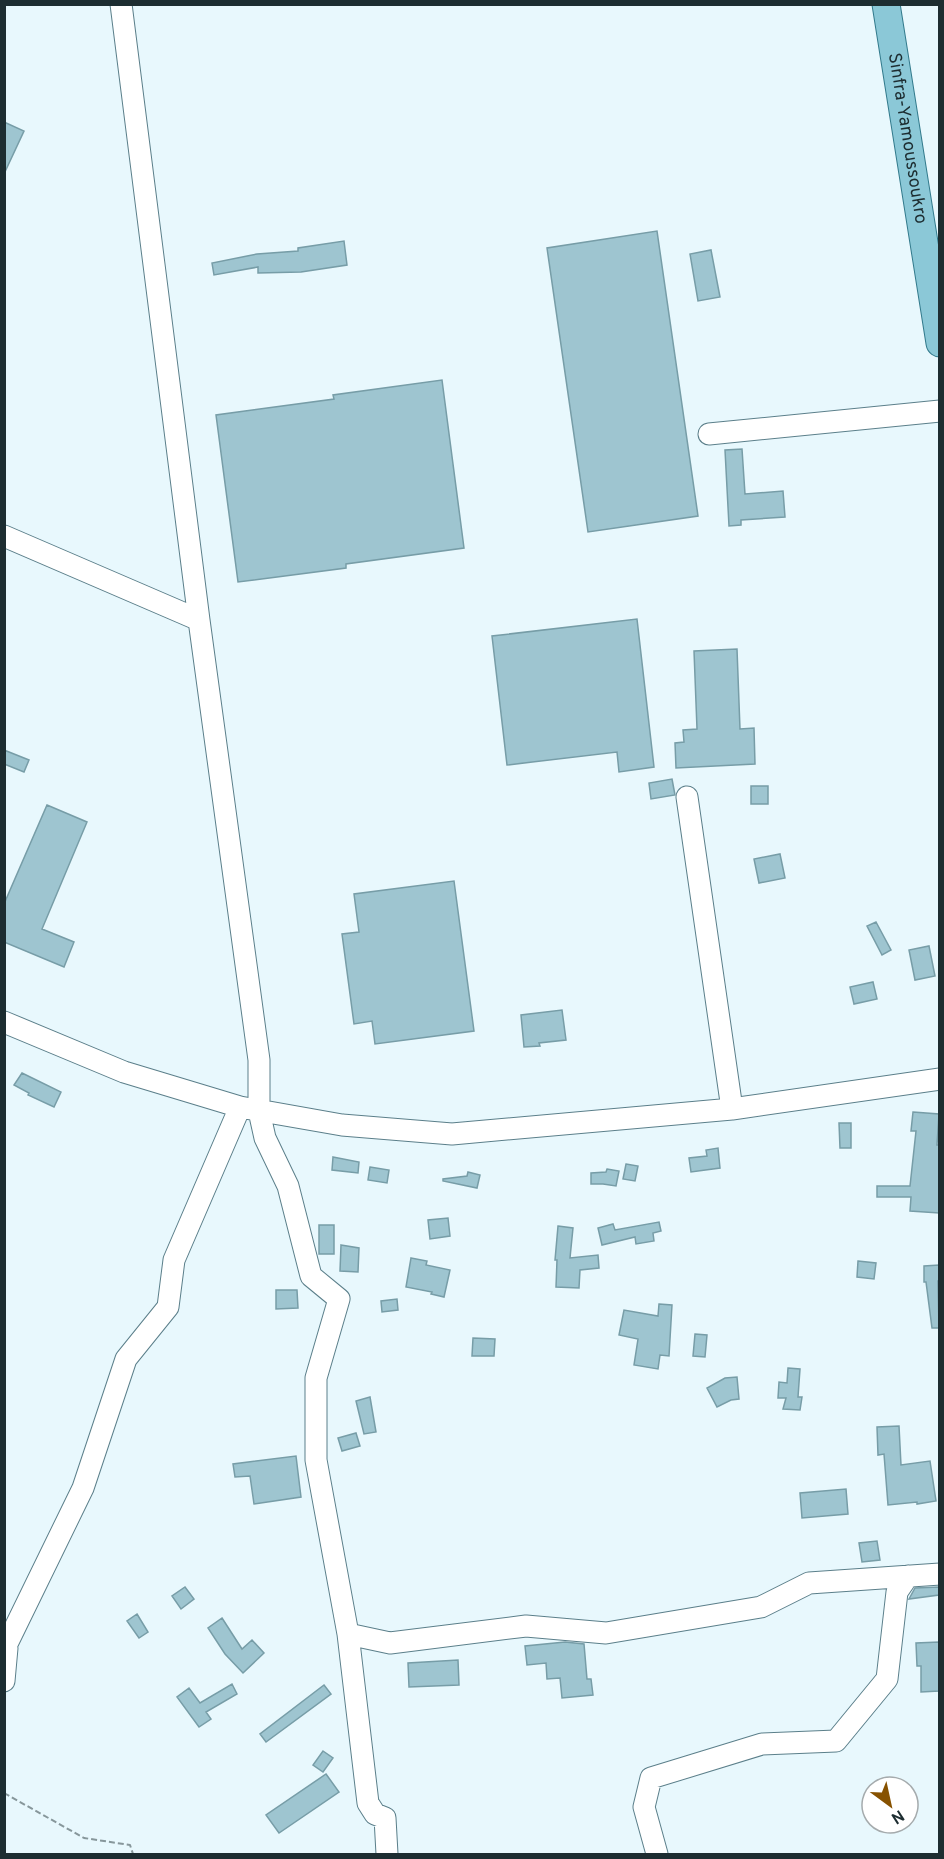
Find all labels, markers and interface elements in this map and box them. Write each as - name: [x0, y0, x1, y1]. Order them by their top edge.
- street label: Sinfra-Yamoussoukro: [882, 51, 932, 225]
- north arrow: [860, 1775, 920, 1835]
- text: N: [887, 1804, 907, 1827]

